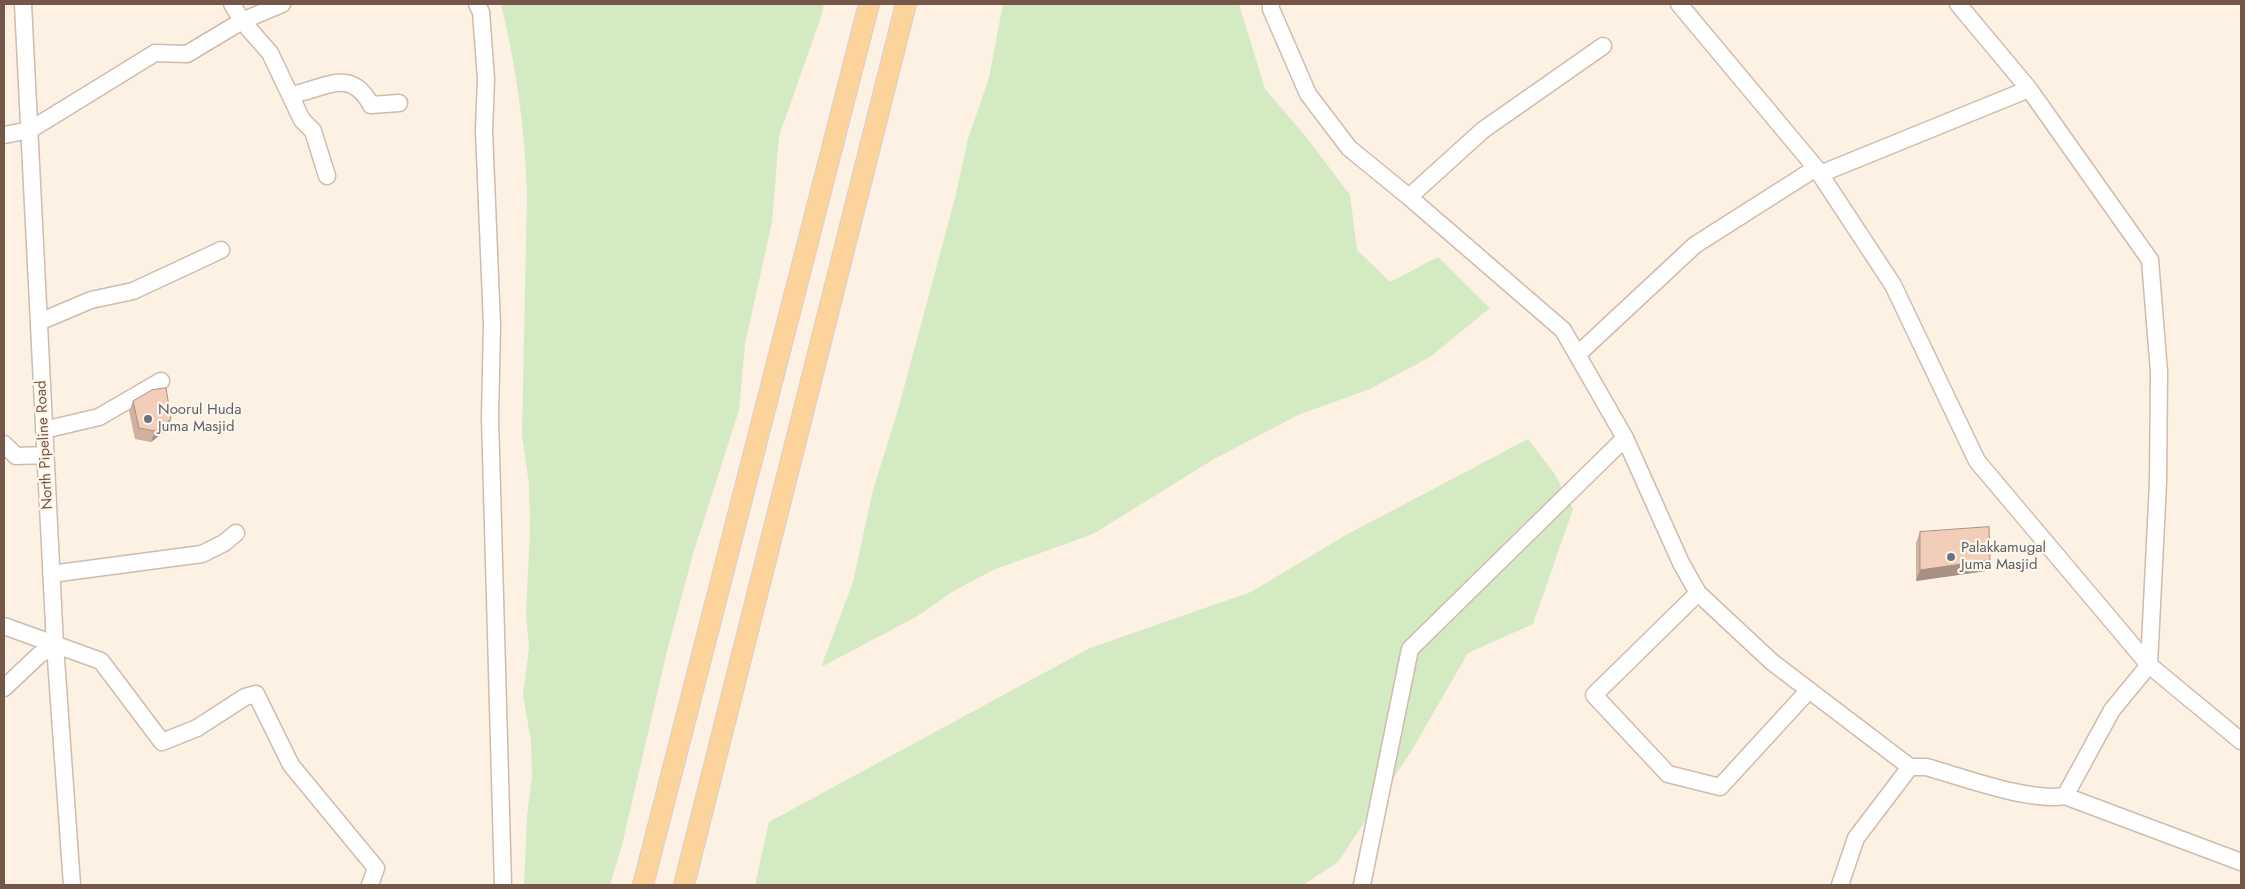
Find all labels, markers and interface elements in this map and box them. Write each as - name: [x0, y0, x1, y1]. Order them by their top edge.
- street label: North Pipeline Road: [33, 380, 57, 510]
- place label: Noorul Huda Juma Masjid: [158, 401, 241, 436]
- marker: Noorul Huda Juma Masjid: [142, 413, 154, 425]
- place label: Palakkamugal Juma Masjid: [1961, 539, 2046, 574]
- marker: Palakkamugal Juma Masjid: [1945, 551, 1957, 563]

